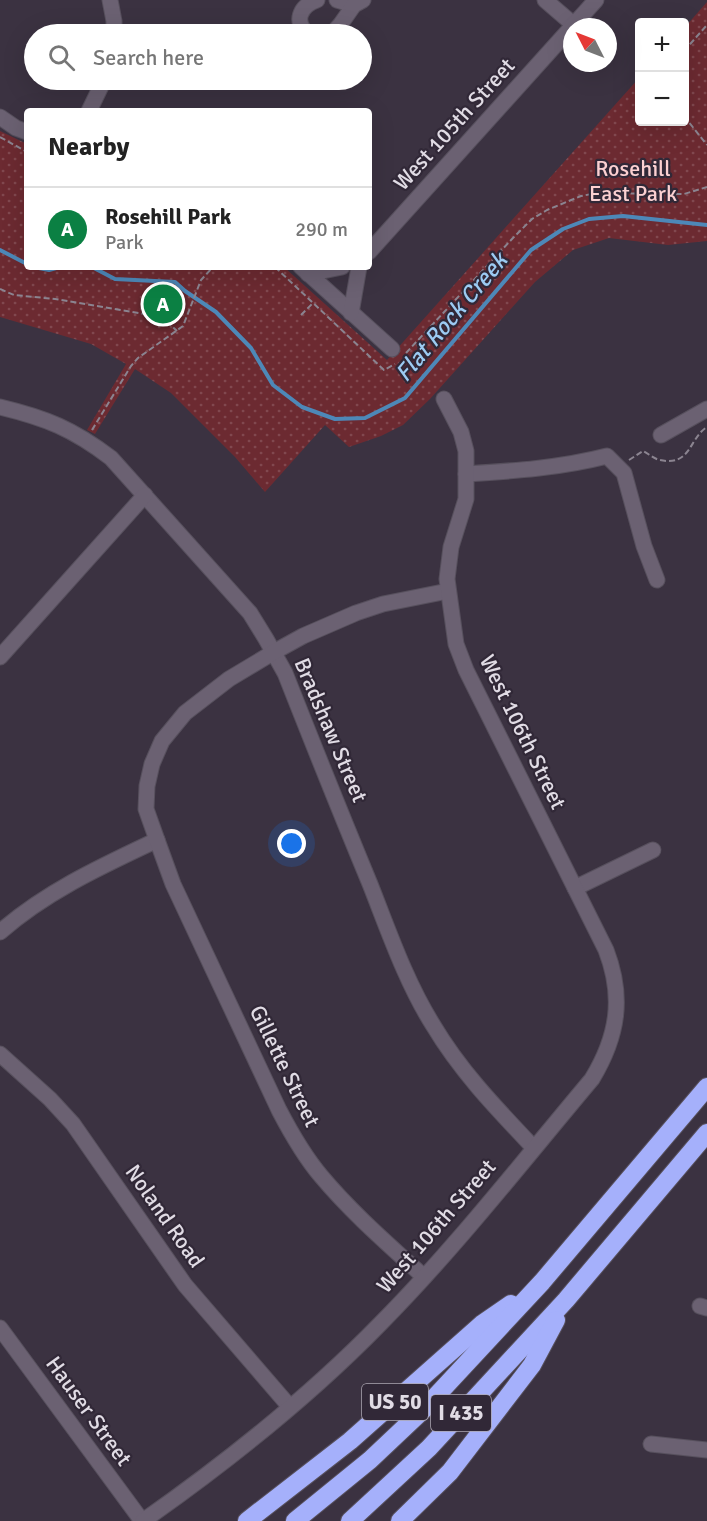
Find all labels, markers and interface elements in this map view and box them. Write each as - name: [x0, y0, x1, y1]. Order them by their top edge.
- north arrow: [563, 18, 617, 72]
- map controls: [635, 18, 689, 126]
- button: +: [635, 18, 689, 72]
- search box: [24, 24, 372, 90]
- icon: search: [45, 41, 78, 74]
- text: Search here: [93, 44, 204, 71]
- street label: West 105th Street: [388, 52, 521, 196]
- button: −: [635, 72, 689, 126]
- text: Nearby: [48, 131, 129, 163]
- park label: Rosehill East Park: [589, 155, 677, 207]
- text: Rosehill Park: [105, 203, 231, 230]
- text: A: [61, 217, 74, 242]
- text: 290 m: [295, 217, 348, 242]
- text: Park: [105, 230, 143, 255]
- water label: Flat Rock Creek: [388, 245, 515, 388]
- pin: A: [144, 282, 182, 326]
- street label: West 106th Street: [474, 650, 572, 814]
- street label: Bradshaw Street: [288, 654, 374, 807]
- your location: [277, 829, 306, 858]
- street label: Gillette Street: [244, 1001, 326, 1131]
- street label: West 106th Street: [371, 1153, 502, 1298]
- street label: Noland Road: [120, 1159, 210, 1273]
- street label: Hauser Street: [40, 1351, 138, 1471]
- road number: US 50: [362, 1384, 428, 1420]
- road number: I 435: [431, 1395, 491, 1431]

